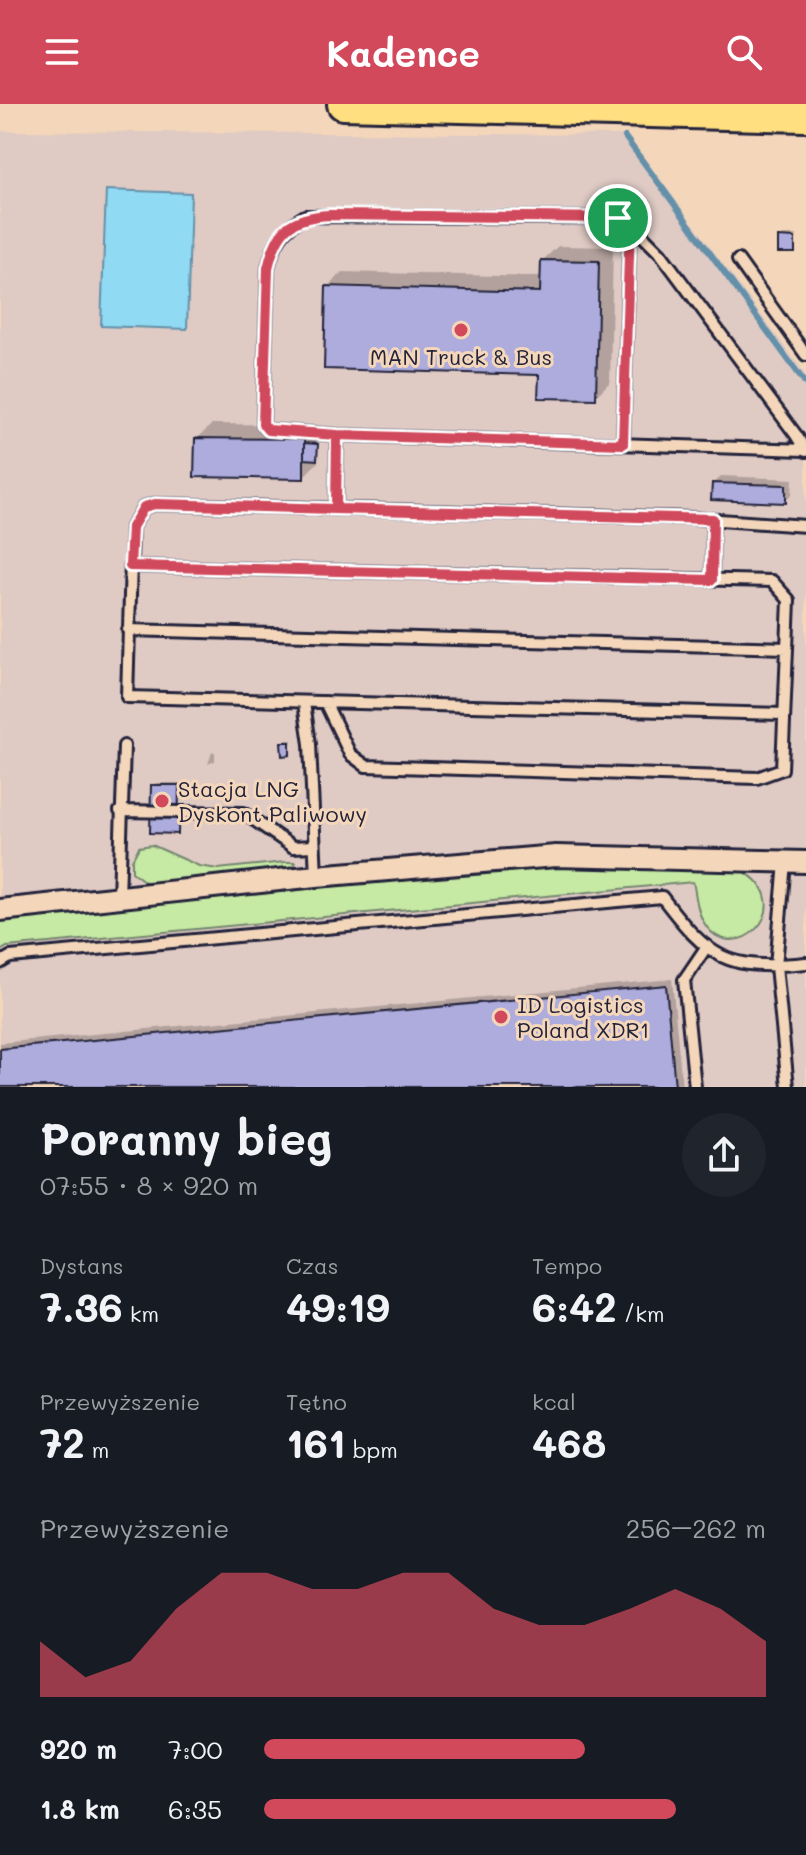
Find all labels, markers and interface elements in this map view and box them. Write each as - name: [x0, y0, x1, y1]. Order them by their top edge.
- text: Kadence: [326, 29, 480, 76]
- icon: menu: [40, 30, 84, 74]
- icon: search: [722, 30, 766, 74]
- pin: [584, 184, 652, 252]
- icon: arrive: [596, 196, 640, 240]
- marker: MAN Truck & Bus: [452, 321, 470, 339]
- place label: MAN Truck & Bus: [370, 342, 552, 371]
- place label: Stacja LNG Dyskont Paliwowy: [178, 774, 367, 828]
- marker: Stacja LNG Dyskont Paliwowy: [153, 792, 171, 810]
- place label: ID Logistics Poland XDR1: [517, 990, 650, 1044]
- marker: ID Logistics Poland XDR1: [492, 1008, 510, 1026]
- text: Poranny bieg: [40, 1109, 332, 1166]
- button: share: [682, 1113, 766, 1197]
- text: 07:55 · 8 × 920 m: [40, 1168, 258, 1202]
- text: Dystans: [40, 1251, 124, 1280]
- text: Czas: [286, 1251, 338, 1280]
- text: Tempo: [532, 1251, 602, 1280]
- text: 7.36: [40, 1280, 123, 1332]
- text: 49:19: [286, 1280, 390, 1332]
- text: 6:42: [532, 1280, 617, 1332]
- text: km: [123, 1299, 159, 1328]
- text: /km: [617, 1299, 664, 1328]
- text: Przewyższenie: [40, 1387, 200, 1416]
- text: Tętno: [286, 1387, 347, 1416]
- text: kcal: [532, 1387, 576, 1416]
- text: 72: [40, 1416, 85, 1468]
- text: 161: [286, 1416, 346, 1468]
- text: 468: [532, 1416, 606, 1468]
- text: m: [85, 1435, 109, 1464]
- text: bpm: [346, 1435, 398, 1464]
- text: Przewyższenie: [40, 1511, 229, 1545]
- text: 256–262 m: [626, 1511, 766, 1545]
- text: 920 m: [40, 1732, 117, 1766]
- text: 7:00: [168, 1732, 223, 1766]
- text: 1.8 km: [40, 1792, 120, 1826]
- text: 6:35: [168, 1792, 222, 1826]

